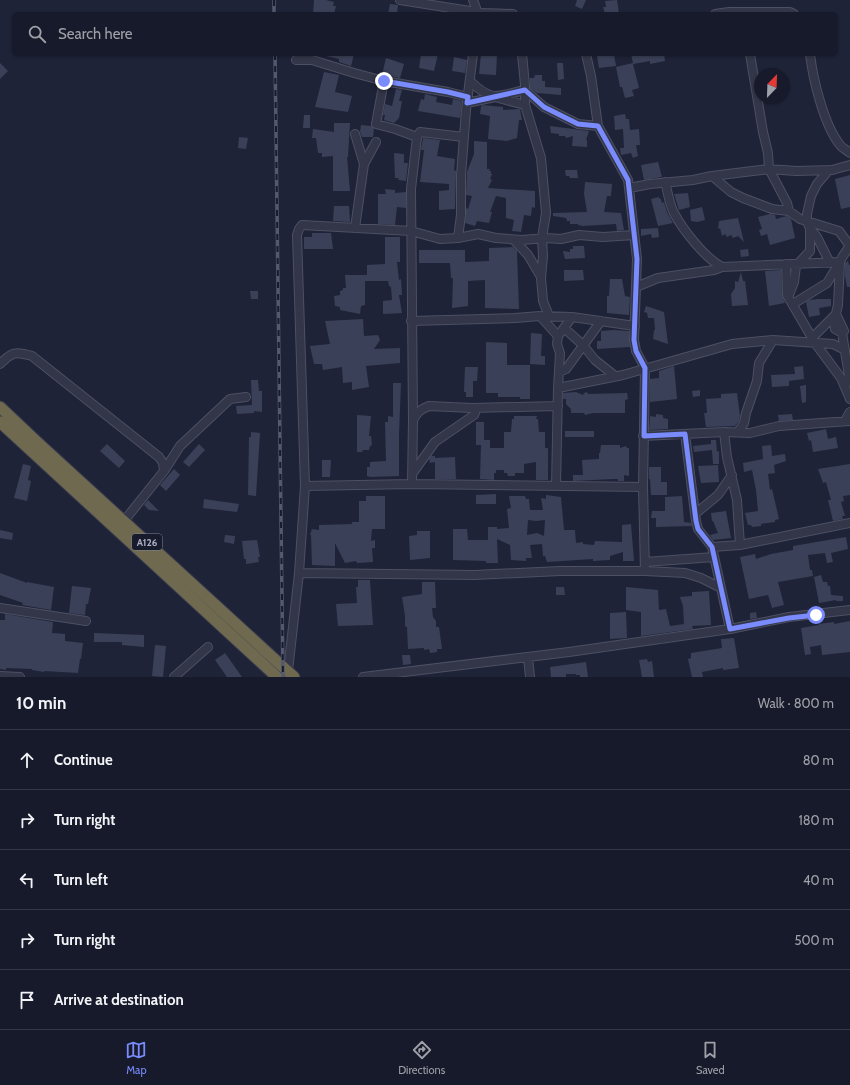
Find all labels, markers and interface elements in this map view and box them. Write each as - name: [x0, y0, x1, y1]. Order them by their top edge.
- search box: [12, 12, 838, 56]
- icon: search: [26, 23, 48, 45]
- text: Search here: [58, 25, 133, 43]
- north arrow: [754, 68, 790, 104]
- route end: [375, 72, 393, 90]
- road number: A126: [132, 534, 162, 550]
- route start: [807, 606, 825, 624]
- text: 10 min: [16, 693, 66, 713]
- text: Walk · 800 m: [758, 695, 834, 711]
- icon: ahead: [16, 749, 38, 771]
- text: Continue: [54, 751, 113, 769]
- text: 80 m: [803, 752, 834, 768]
- icon: right: [16, 809, 38, 831]
- text: Turn right: [54, 811, 115, 829]
- text: 180 m: [798, 812, 834, 828]
- icon: left: [16, 869, 38, 891]
- text: Turn left: [54, 871, 108, 889]
- text: 40 m: [803, 872, 834, 888]
- icon: right: [16, 929, 38, 951]
- text: Turn right: [54, 931, 115, 949]
- text: 500 m: [794, 932, 834, 948]
- icon: arrive: [16, 989, 38, 1011]
- text: Arrive at destination: [54, 991, 184, 1009]
- tab: Map: [125, 1039, 147, 1077]
- tab: Directions: [398, 1039, 445, 1077]
- tab: Saved: [696, 1039, 725, 1077]

